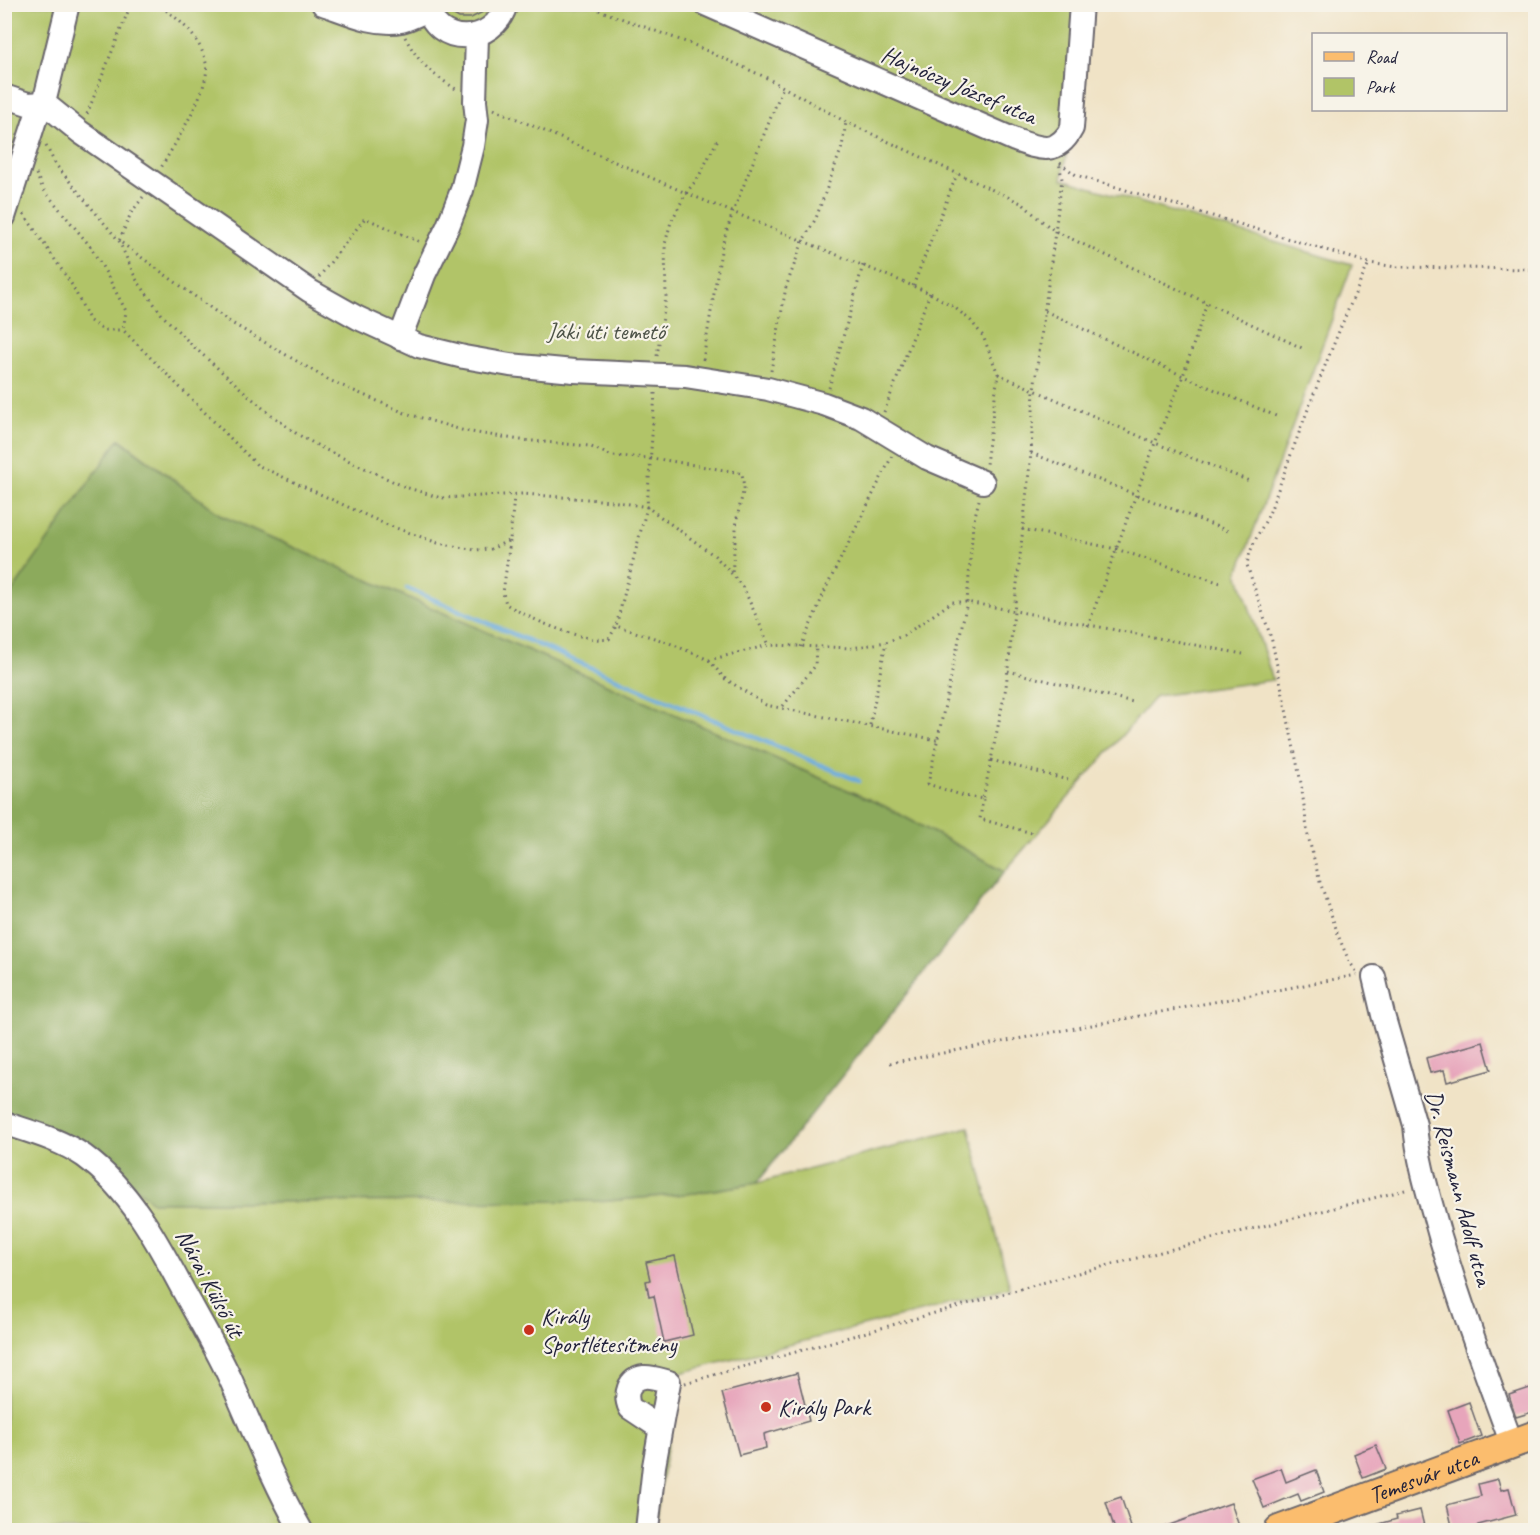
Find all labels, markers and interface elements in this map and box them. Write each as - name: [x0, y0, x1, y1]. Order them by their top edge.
- legend: [1312, 33, 1507, 111]
- street label: Hajnóczy József utca: [877, 39, 1043, 132]
- text: Road: [1366, 46, 1399, 68]
- text: Park: [1366, 76, 1396, 98]
- park label: Jáki úti temető: [546, 316, 668, 346]
- street label: Dr. Reismann Adolf utca: [1419, 1087, 1500, 1291]
- street label: Nárai Külső út: [169, 1224, 252, 1344]
- place label: Király Sportlétesítmény: [541, 1301, 678, 1359]
- marker: Király Sportlétesítmény: [522, 1323, 536, 1337]
- place label: Király Park: [778, 1392, 872, 1422]
- marker: Király Park: [759, 1400, 773, 1414]
- street label: Temesvár utca: [1365, 1442, 1484, 1511]

